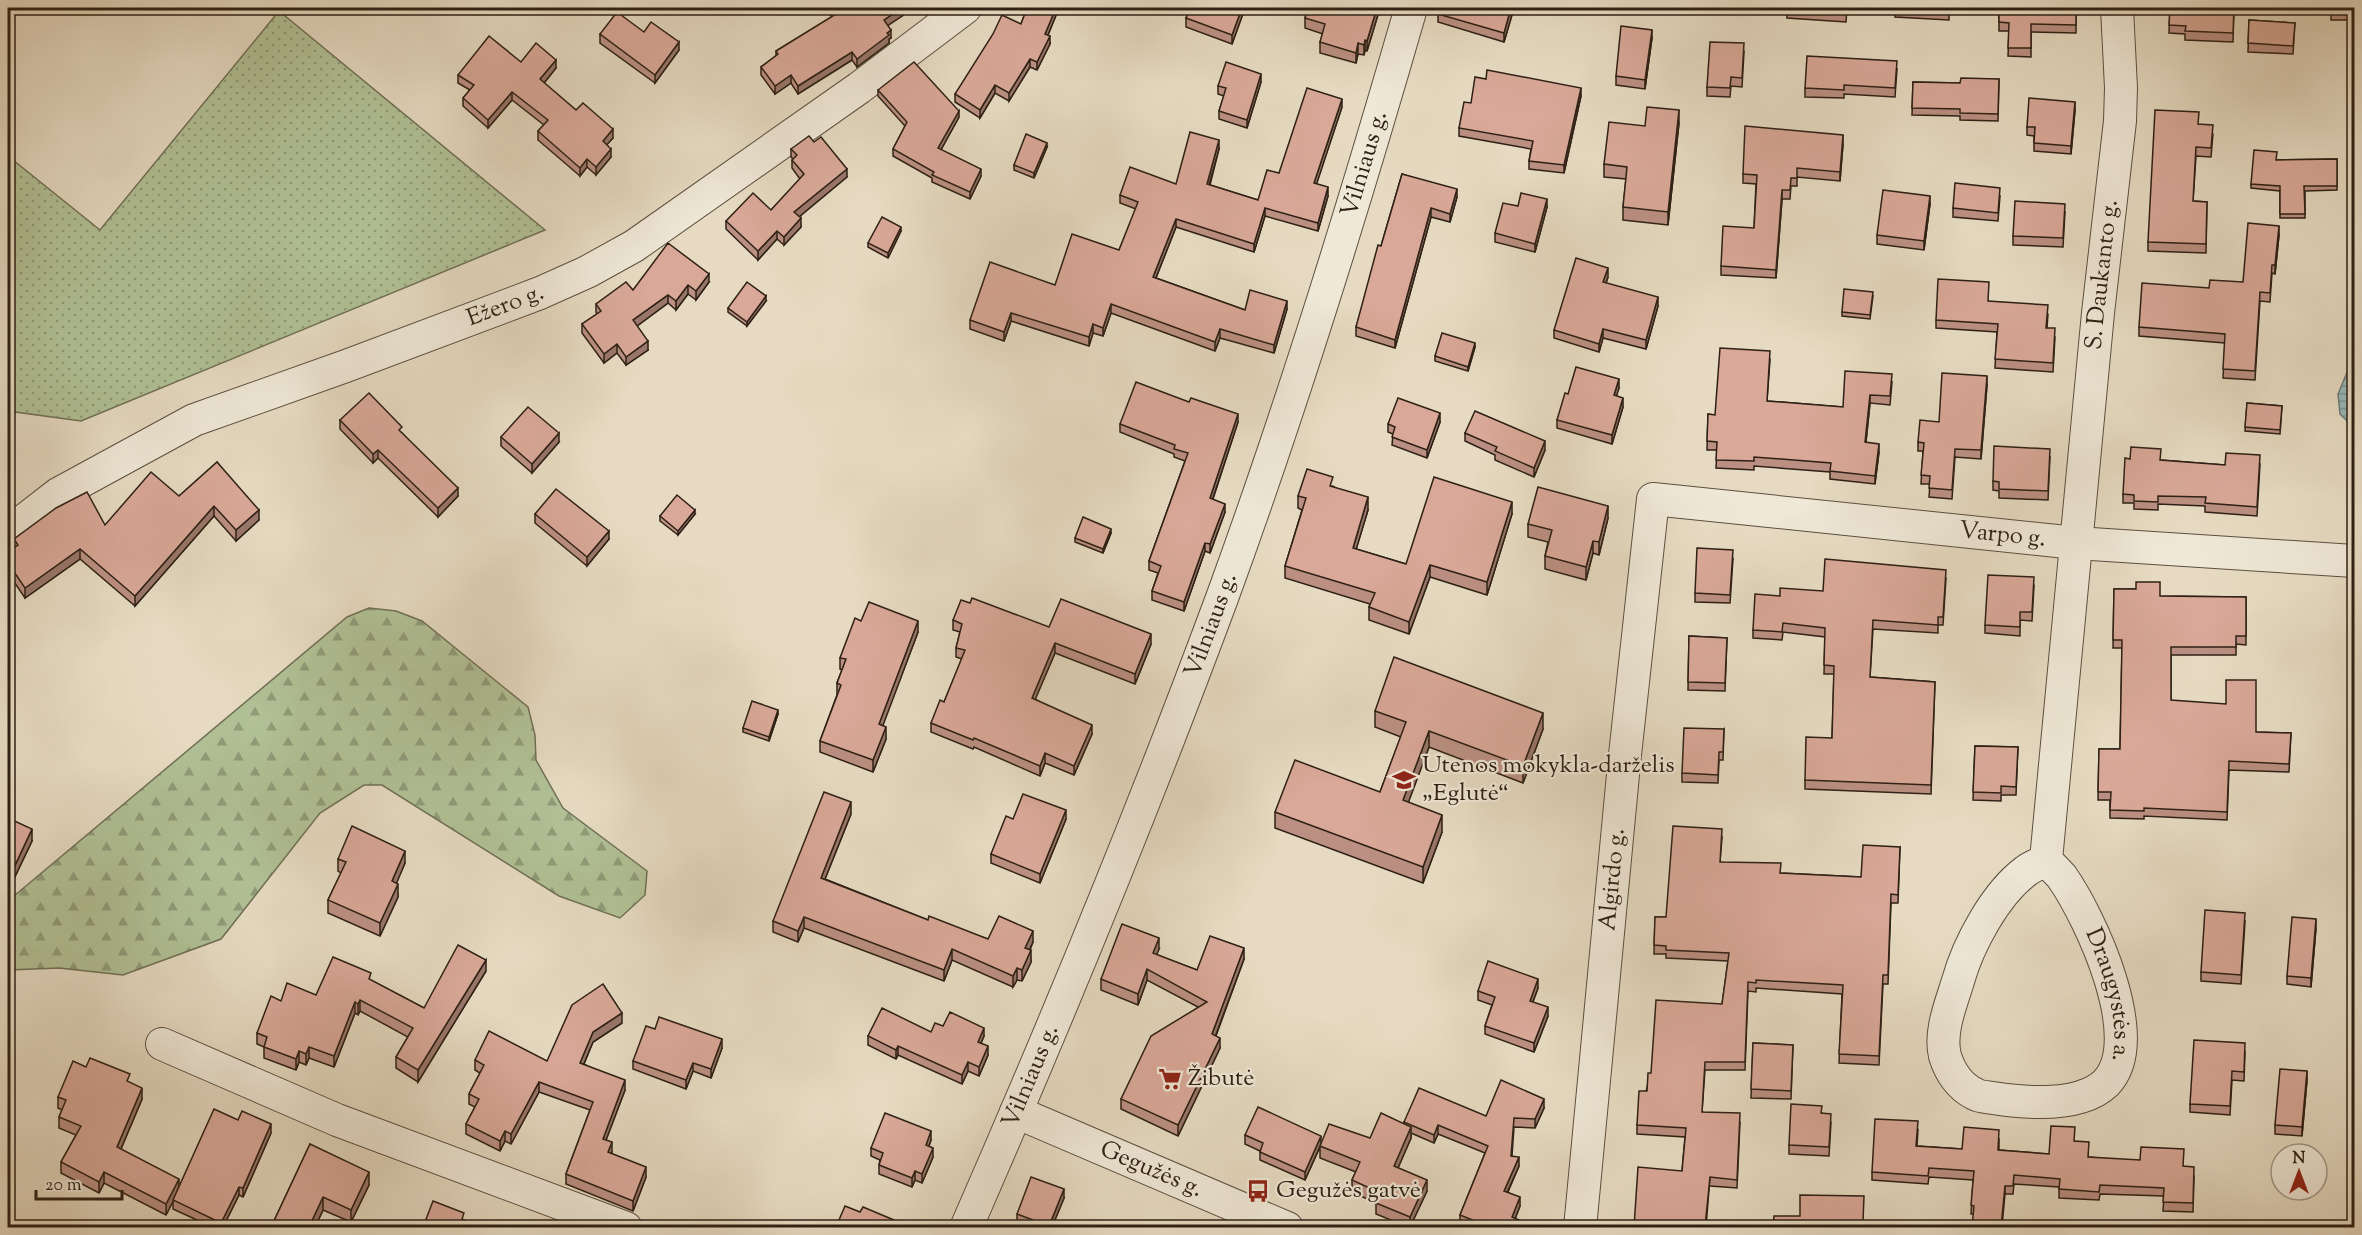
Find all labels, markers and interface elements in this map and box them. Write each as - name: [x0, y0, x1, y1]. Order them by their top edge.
- street label: Vilniaus g.: [1333, 107, 1397, 221]
- street label: S. Daukanto g.: [2078, 198, 2128, 351]
- street label: Ežero g.: [462, 276, 550, 336]
- street label: Varpo g.: [1957, 514, 2048, 557]
- street label: Vilniaus g.: [1177, 568, 1247, 683]
- place label: Utenos mokykla-darželis „Eglutė“: [1422, 749, 1675, 811]
- school or university icon: Utenos mokykla-darželis „Eglutė“: [1391, 767, 1417, 793]
- street label: Algirdo g.: [1591, 827, 1635, 932]
- street label: Draugystės a.: [2076, 923, 2138, 1065]
- street label: Vilniaus g.: [994, 1019, 1068, 1133]
- place label: Žibutė: [1188, 1062, 1254, 1096]
- supermarket icon: Žibutė: [1157, 1066, 1183, 1092]
- street label: Gegužės g.: [1094, 1133, 1208, 1207]
- north arrow: [2269, 1142, 2329, 1202]
- text: N: [2293, 1148, 2306, 1171]
- scale bar: [36, 1163, 122, 1201]
- text: 20 m: [45, 1173, 82, 1199]
- place label: Gegužės gatvė: [1276, 1174, 1421, 1208]
- bus stop icon: Gegužės gatvė: [1245, 1178, 1271, 1204]

